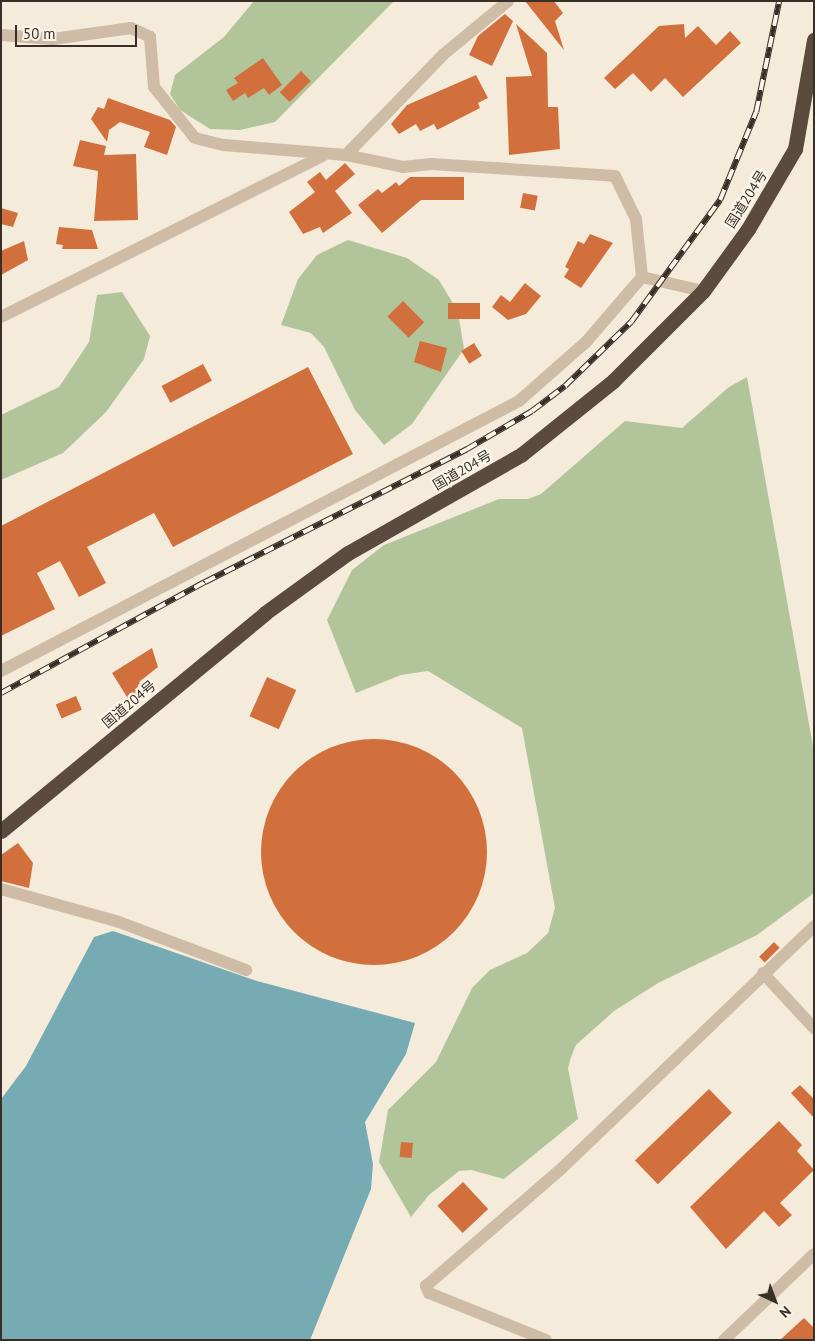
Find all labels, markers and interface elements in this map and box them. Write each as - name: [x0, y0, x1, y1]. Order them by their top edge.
- scale bar: [18, 15, 140, 47]
- text: 50 m: [23, 24, 56, 43]
- street label: 国道204号: [722, 167, 770, 231]
- street label: 国道204号: [430, 447, 494, 493]
- street label: 国道204号: [99, 677, 159, 731]
- north arrow: [750, 1276, 800, 1326]
- text: N: [776, 1302, 795, 1322]

